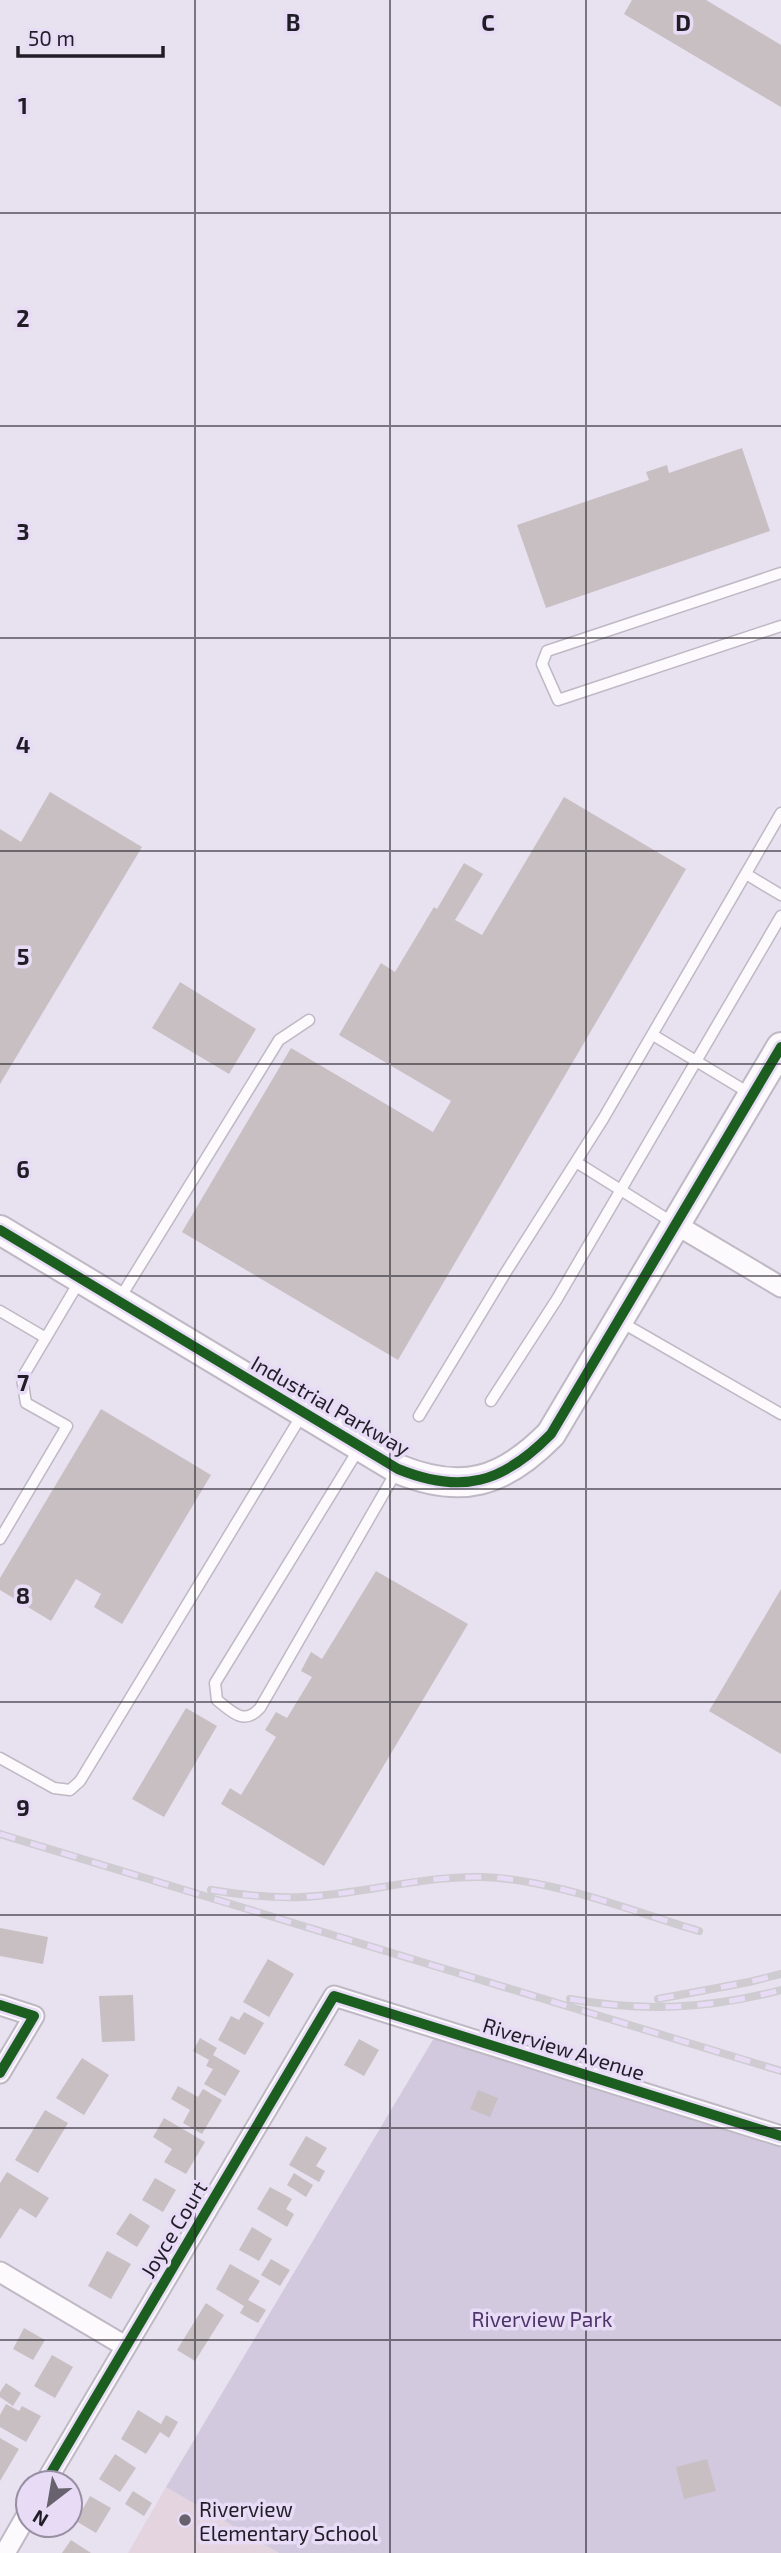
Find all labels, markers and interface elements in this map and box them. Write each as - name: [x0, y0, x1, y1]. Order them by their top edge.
- text: B: [286, 8, 300, 36]
- text: C: [481, 8, 495, 36]
- text: D: [675, 8, 691, 36]
- scale bar: [18, 14, 163, 58]
- text: 50 m: [28, 25, 75, 50]
- text: 1: [18, 91, 28, 119]
- text: 2: [16, 304, 30, 332]
- text: 3: [16, 517, 30, 545]
- text: 4: [16, 730, 30, 758]
- text: 5: [17, 942, 29, 970]
- text: 6: [16, 1155, 30, 1183]
- street label: Industrial Parkway: [247, 1349, 415, 1461]
- text: 7: [17, 1368, 29, 1396]
- text: 8: [16, 1581, 30, 1609]
- text: 9: [16, 1793, 30, 1821]
- street label: Riverview Avenue: [480, 2011, 648, 2085]
- street label: Joyce Court: [134, 2176, 212, 2282]
- park label: Riverview Park: [471, 2306, 613, 2331]
- north arrow: [14, 2469, 84, 2539]
- place label: Riverview Elementary School: [199, 2496, 379, 2545]
- text: N: [28, 2506, 52, 2532]
- marker: Riverview Elementary School: [177, 2512, 193, 2528]

